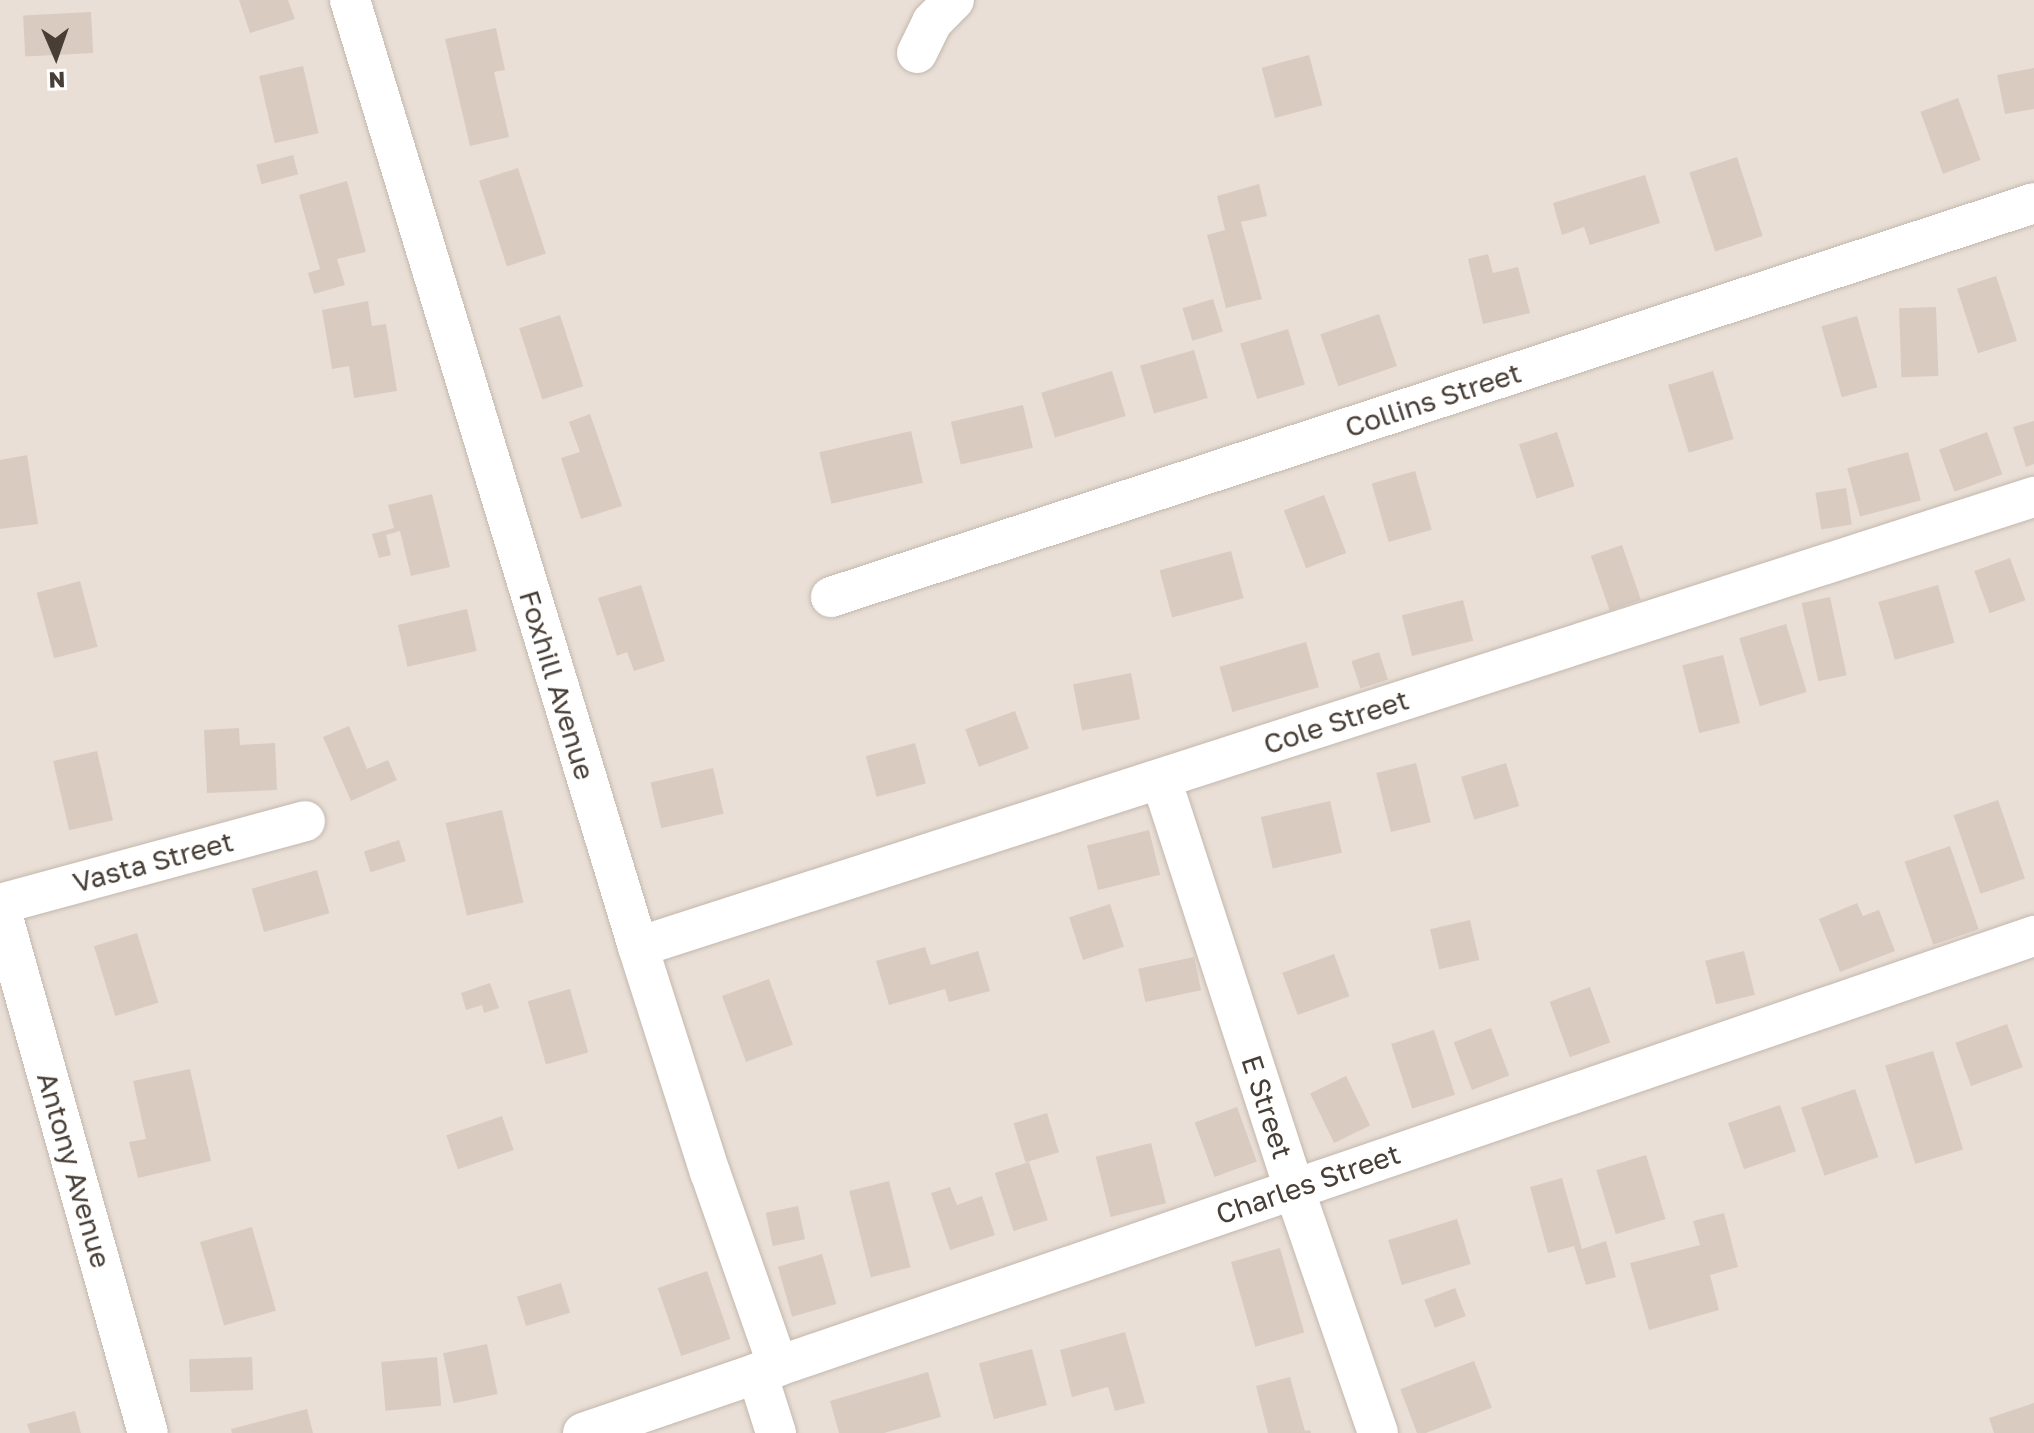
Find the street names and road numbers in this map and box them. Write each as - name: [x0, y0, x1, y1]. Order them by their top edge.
- street label: Collins Street: [1341, 356, 1525, 444]
- street label: Foxhill Avenue: [512, 586, 602, 784]
- street label: Cole Street: [1259, 683, 1413, 761]
- street label: Vasta Street: [69, 824, 237, 900]
- street label: E Street: [1234, 1051, 1300, 1163]
- street label: Antony Avenue: [30, 1068, 118, 1272]
- street label: Charles Street: [1211, 1137, 1405, 1231]

